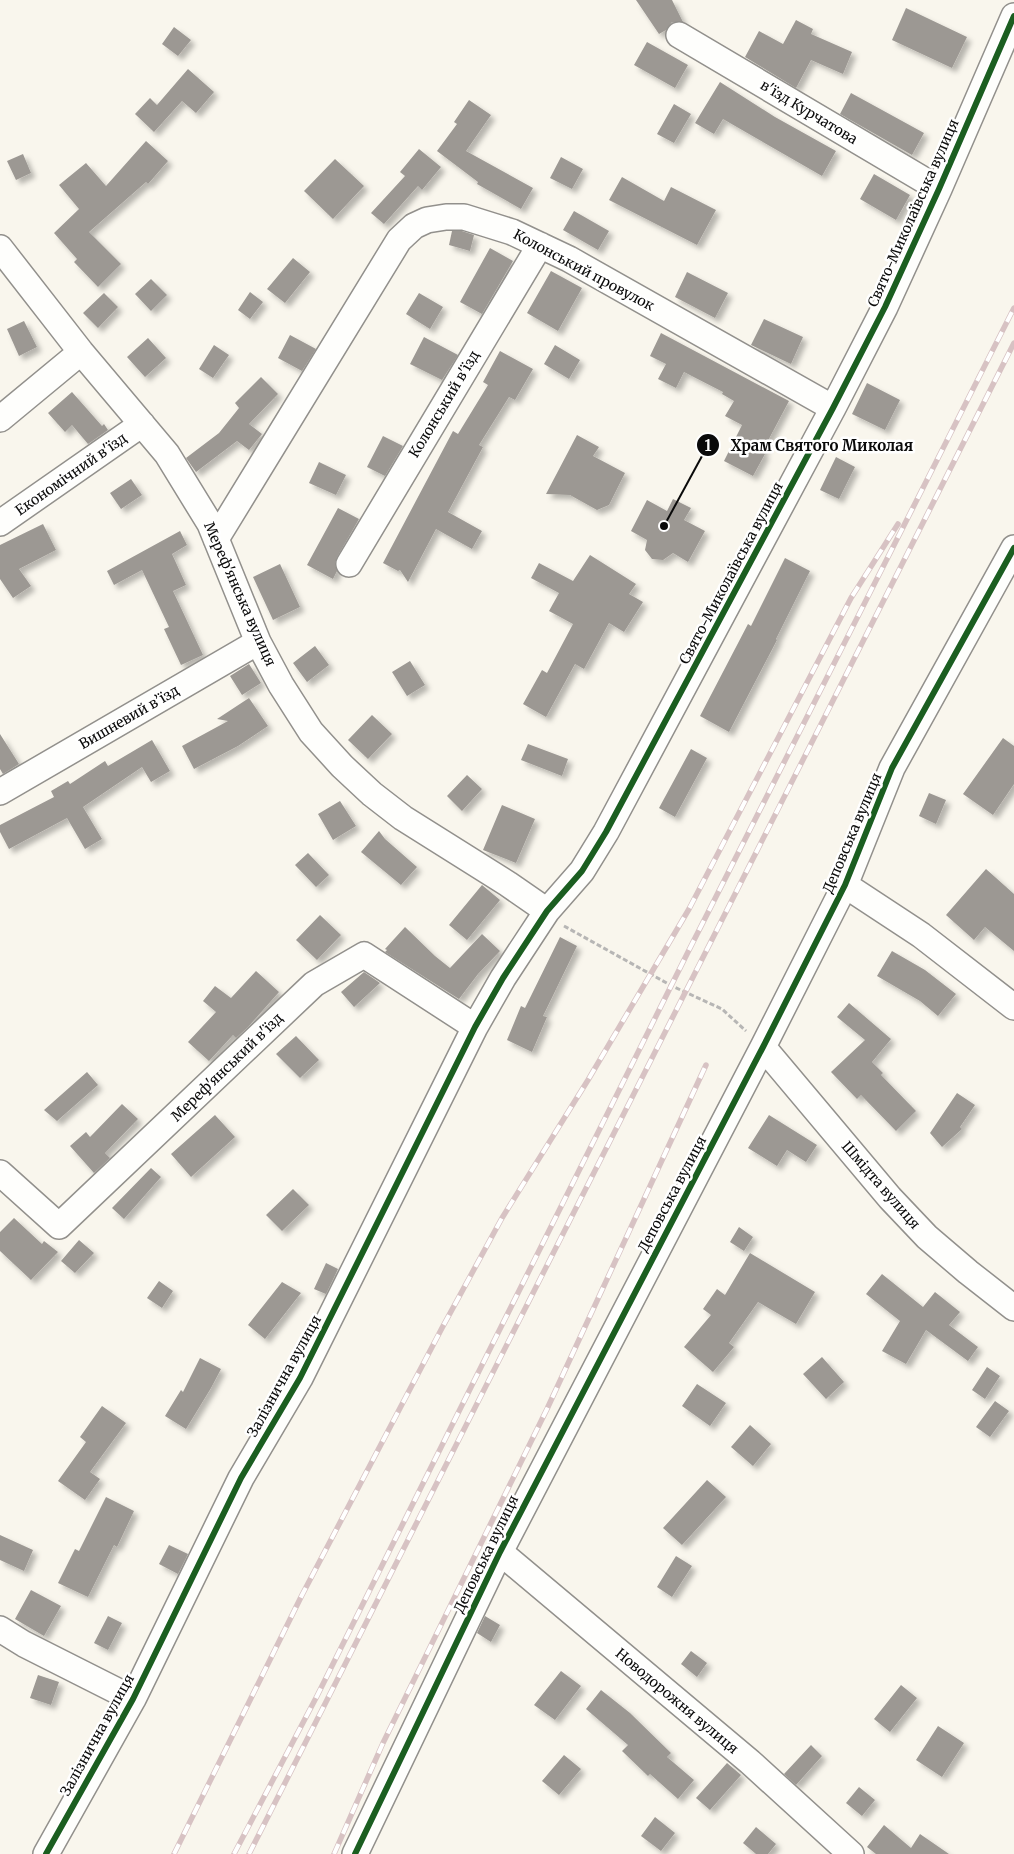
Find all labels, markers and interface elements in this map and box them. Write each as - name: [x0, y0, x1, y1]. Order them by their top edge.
- street label: в'їзд Курчатова: [757, 76, 861, 148]
- street label: Свято-Миколаївська вулиця: [863, 116, 963, 310]
- street label: Колонський провулок: [510, 225, 658, 315]
- street label: Колонський в'їзд: [405, 347, 483, 461]
- street label: Економічний в'їзд: [12, 429, 130, 519]
- callout: Храм Святого Миколая: [696, 430, 923, 460]
- text: 1: [705, 436, 712, 455]
- text: Храм Святого Миколая: [731, 436, 913, 455]
- street label: Свято-Миколаївська вулиця: [675, 479, 787, 667]
- street label: Мереф'янська вулиця: [200, 519, 280, 669]
- street label: Вишневий в’їзд: [76, 681, 182, 753]
- street label: Деповська вулиця: [819, 770, 885, 896]
- street label: Мереф'янський в'їзд: [167, 1009, 287, 1125]
- street label: Деповська вулиця: [634, 1133, 710, 1255]
- street label: Шмідта вулиця: [838, 1137, 924, 1233]
- street label: Залізнична вулиця: [243, 1312, 325, 1440]
- street label: Деповська вулиця: [450, 1492, 522, 1616]
- street label: Новодорожня вулиця: [612, 1644, 742, 1758]
- street label: Залізнична вулиця: [56, 1671, 138, 1799]

